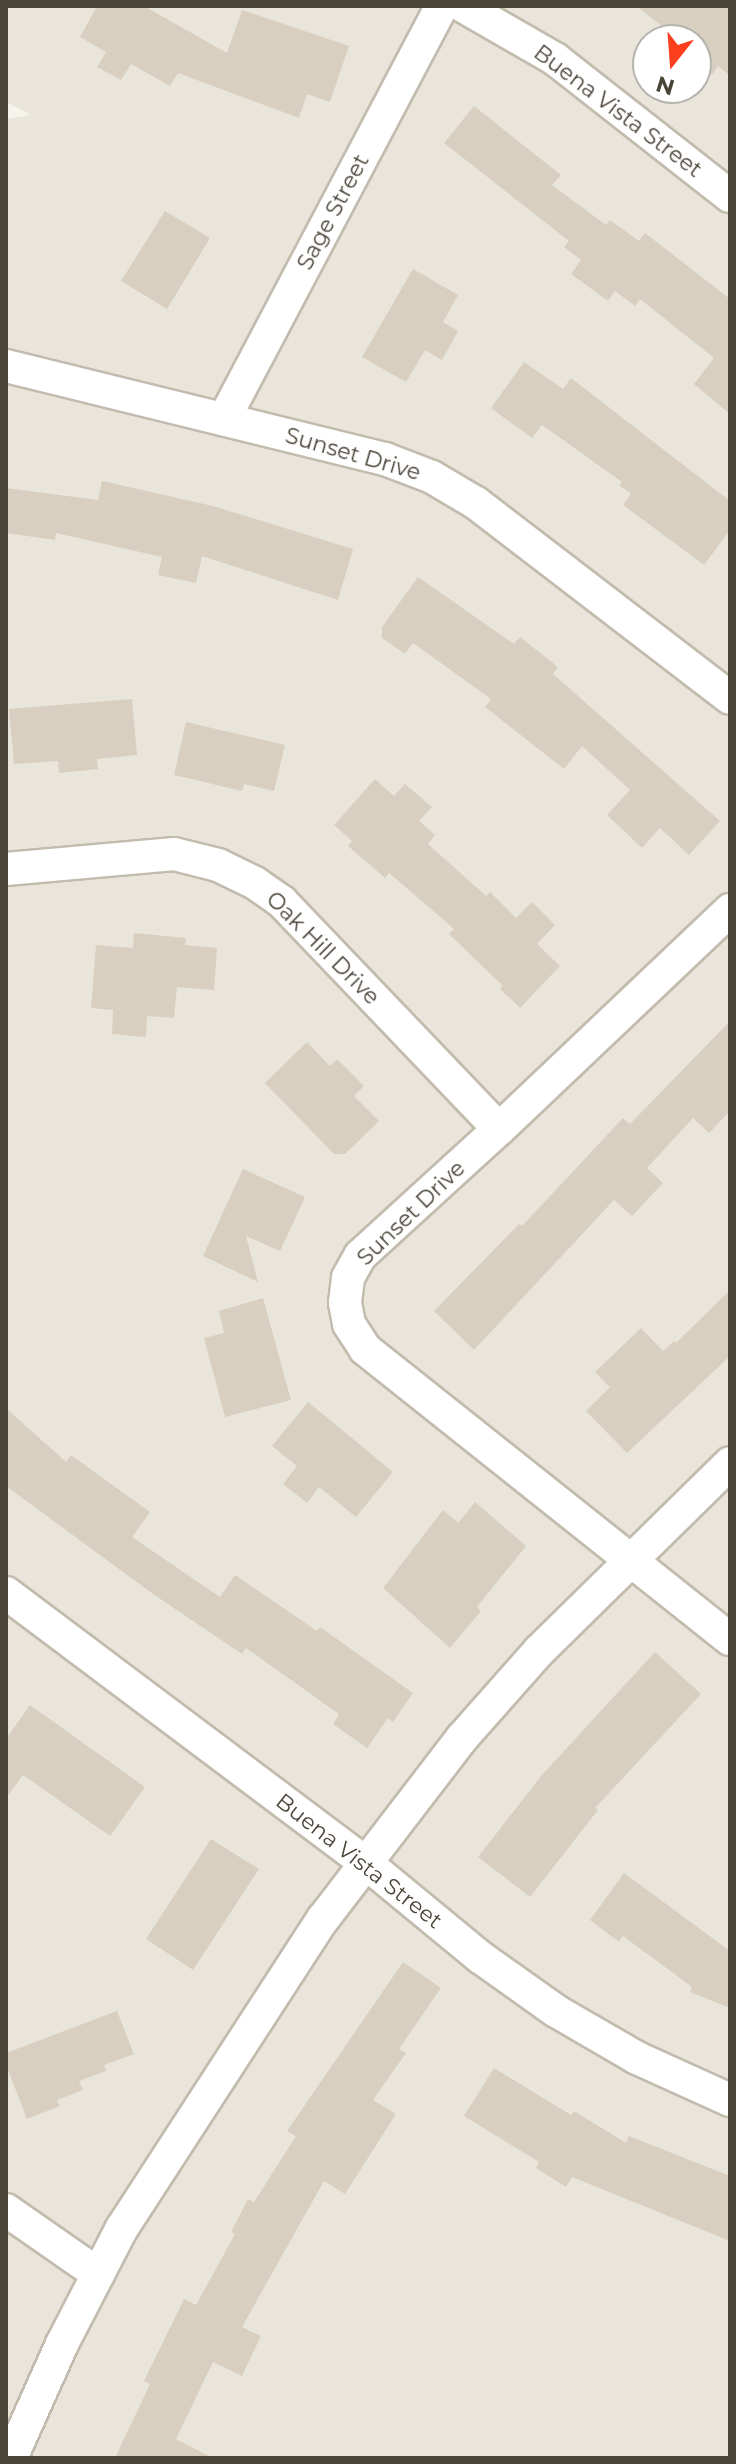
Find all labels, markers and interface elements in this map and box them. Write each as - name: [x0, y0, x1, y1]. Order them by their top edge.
- north arrow: [632, 24, 712, 104]
- street label: Buena Vista Street: [529, 39, 707, 183]
- text: N: [653, 70, 678, 101]
- street label: Sage Street: [291, 150, 375, 274]
- street label: Sunset Drive: [282, 422, 424, 486]
- street label: Oak Hill Drive: [261, 886, 385, 1010]
- street label: Sunset Drive: [352, 1155, 470, 1271]
- street label: Buena Vista Street: [271, 1788, 447, 1934]

